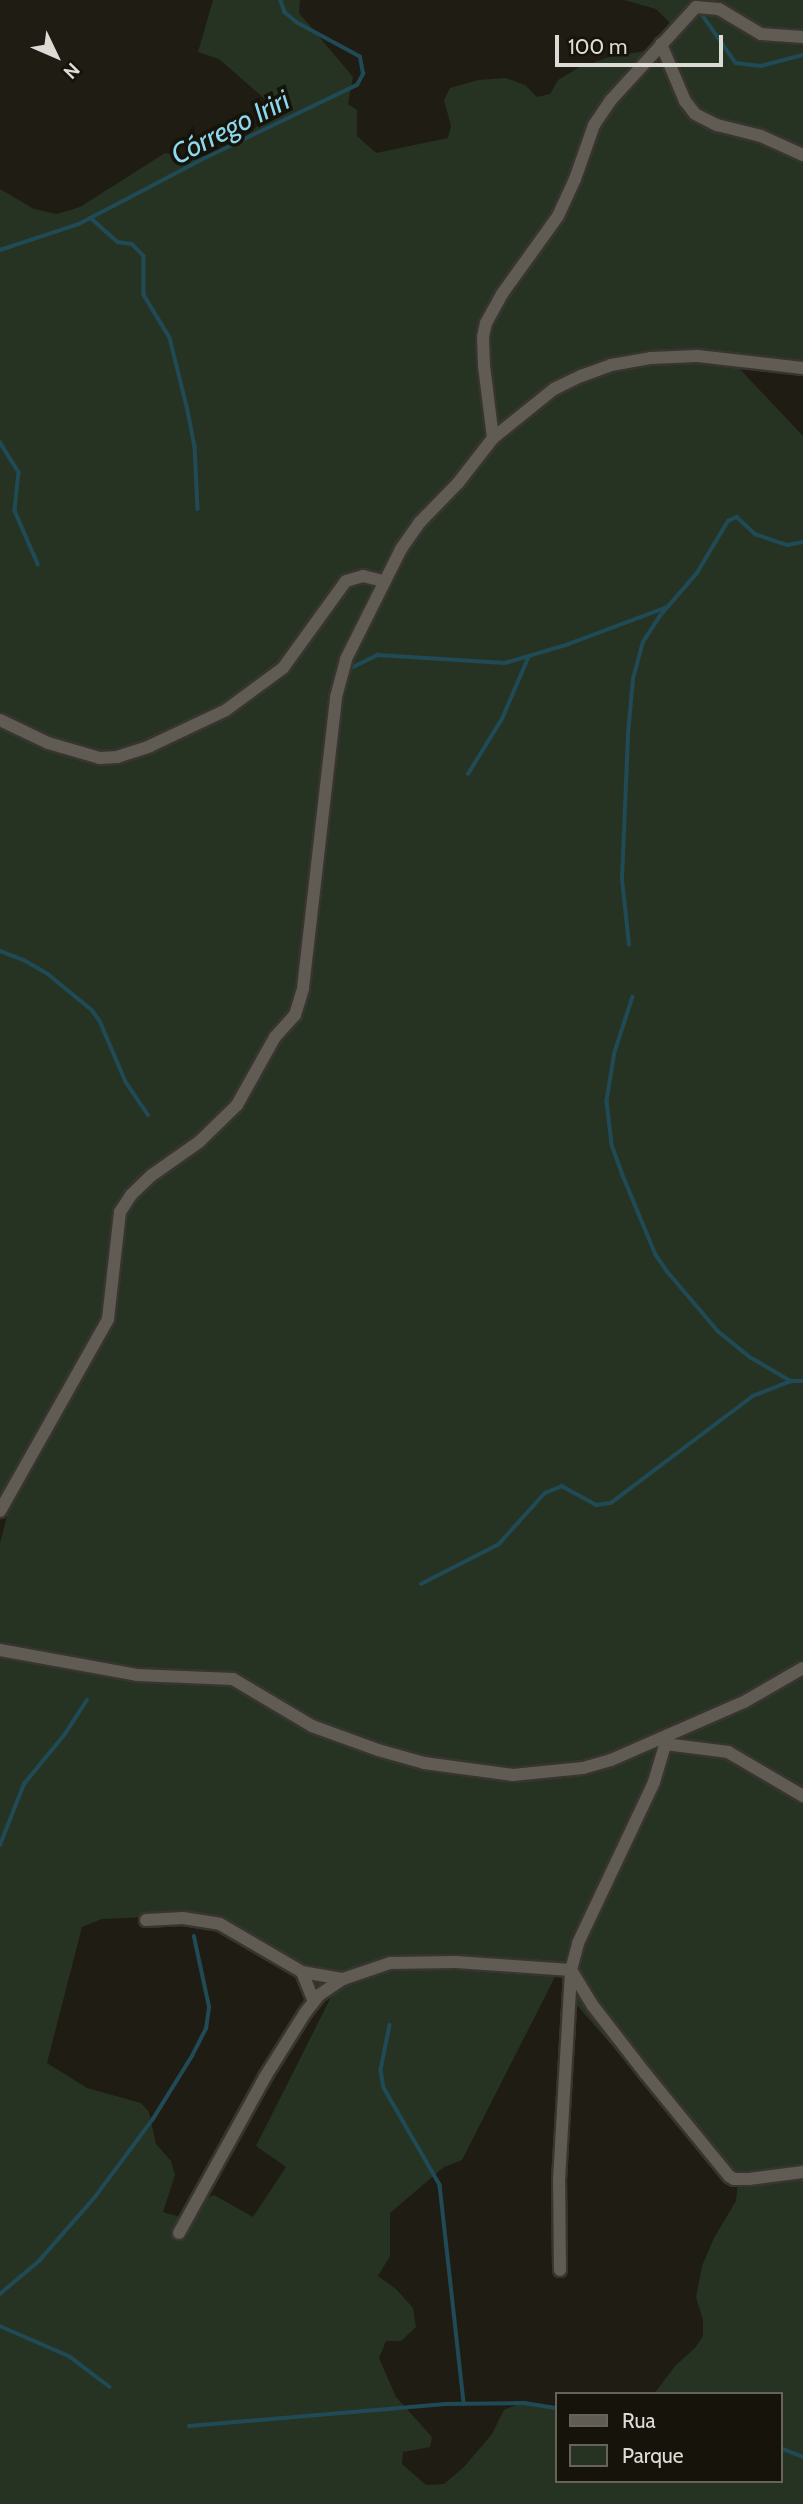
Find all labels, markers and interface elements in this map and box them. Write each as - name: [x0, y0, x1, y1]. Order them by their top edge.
- north arrow: [21, 21, 91, 91]
- scale bar: [558, 21, 726, 65]
- text: 100 m: [568, 34, 627, 59]
- text: N: [59, 58, 84, 84]
- water label: Córrego Iriri: [165, 83, 295, 171]
- legend: [554, 2392, 782, 2483]
- text: Rua: [622, 2408, 656, 2433]
- text: Parque: [622, 2443, 684, 2468]

